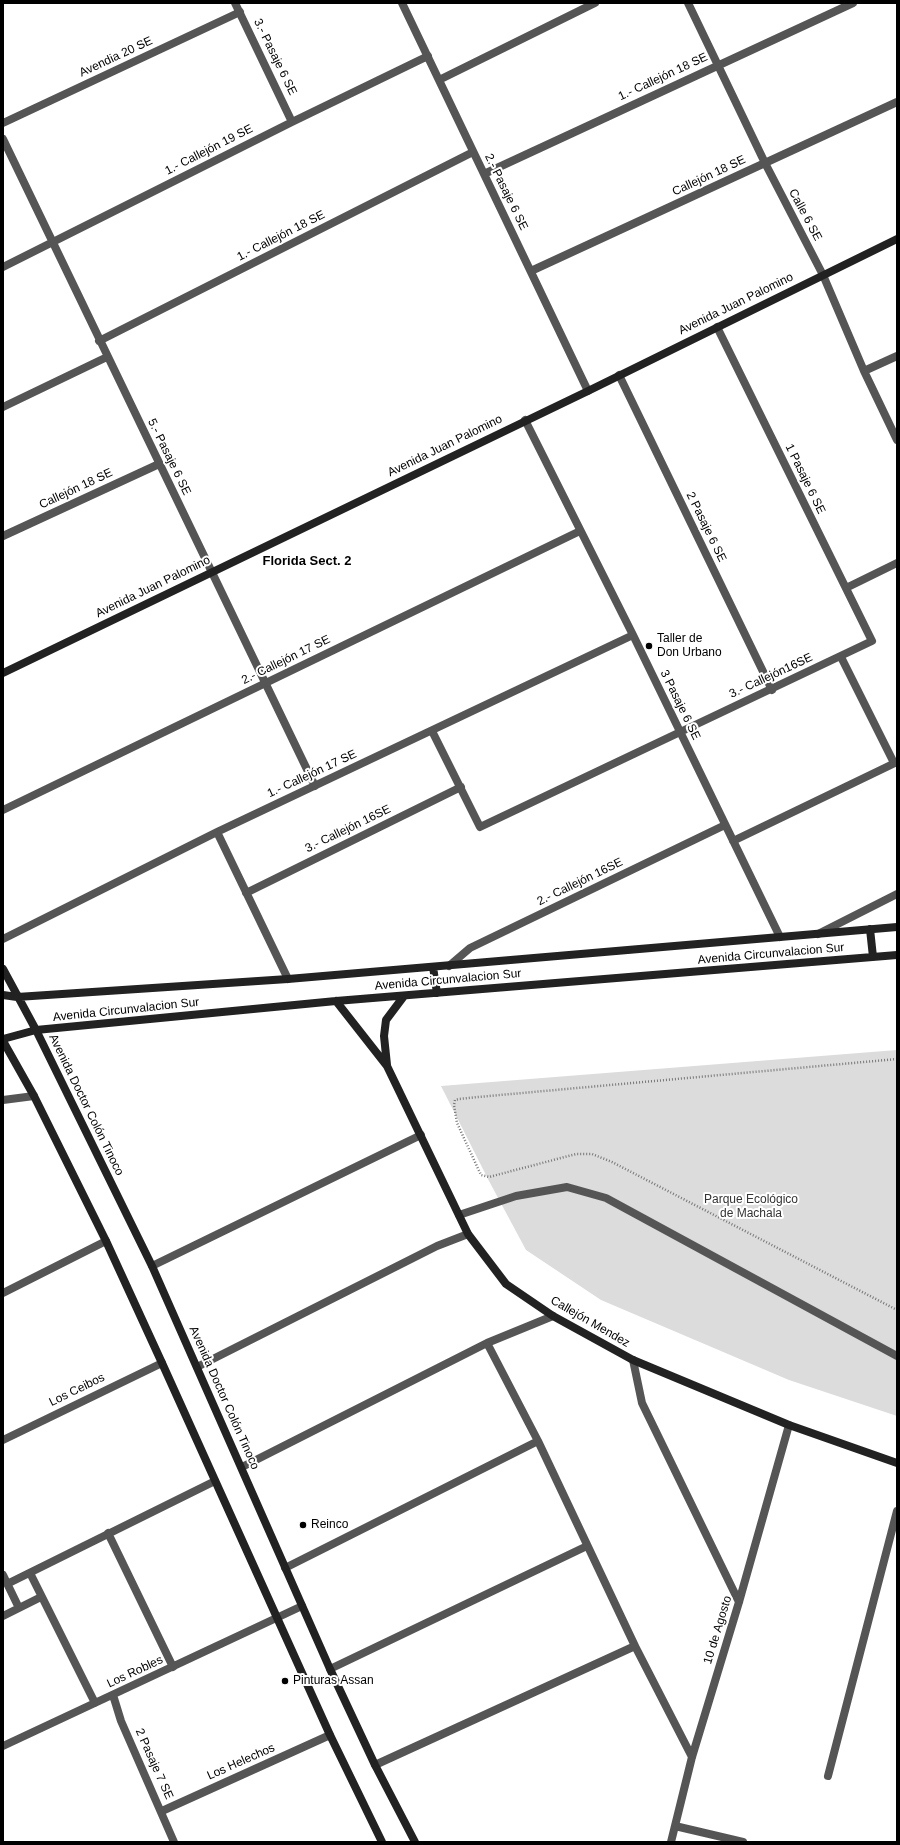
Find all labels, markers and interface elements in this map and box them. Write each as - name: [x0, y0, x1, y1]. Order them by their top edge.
- street label: 3.- Pasaje 6 SE: [250, 16, 300, 98]
- street label: Avendia 20 SE: [77, 34, 155, 80]
- street label: 1.- Callejón 18 SE: [616, 50, 710, 104]
- street label: 1.- Callejón 19 SE: [163, 122, 255, 178]
- street label: 2.- Pasaje 6 SE: [481, 151, 531, 233]
- street label: Callejón 18 SE: [670, 153, 748, 199]
- street label: Calle 6 SE: [785, 187, 825, 243]
- street label: 1.- Callejón 18 SE: [235, 208, 327, 264]
- street label: Avenida Juan Palomino: [676, 270, 796, 338]
- street label: Avenida Juan Palomino: [385, 412, 505, 480]
- street label: 5.- Pasaje 6 SE: [144, 416, 194, 498]
- street label: 1 Pasaje 6 SE: [782, 442, 828, 516]
- street label: Callejón 18 SE: [37, 466, 115, 512]
- street label: 2 Pasaje 6 SE: [683, 490, 729, 564]
- street label: Avenida Juan Palomino: [93, 553, 213, 621]
- district label: Florida Sect. 2: [263, 553, 351, 569]
- street label: 2.- Callejón 17 SE: [239, 632, 333, 688]
- place label: Taller de Don Urbano: [657, 632, 722, 660]
- marker: Taller de Don Urbano: [644, 641, 654, 651]
- street label: 3.- Callejón16SE: [727, 650, 815, 702]
- street label: 3 Pasaje 6 SE: [657, 668, 703, 742]
- street label: 1.- Callejón 17 SE: [265, 747, 359, 801]
- street label: 3.- Callejón 16SE: [303, 802, 393, 856]
- street label: 2.- Callejón 16SE: [535, 855, 625, 909]
- street label: Avenida Circunvalacion Sur: [697, 940, 845, 968]
- street label: Avenida Circunvalacion Sur: [374, 966, 522, 994]
- street label: Avenida Circunvalacion Sur: [52, 995, 200, 1025]
- street label: Avenida Doctor Colón Tinoco: [45, 1032, 127, 1178]
- park label: Parque Ecológico de Machala: [704, 1193, 798, 1221]
- street label: Callejón Mendez: [548, 1293, 632, 1351]
- street label: Avenida Doctor Colón Tinoco: [186, 1324, 262, 1472]
- street label: Los Ceibos: [47, 1370, 107, 1410]
- place label: Reinco: [311, 1518, 348, 1532]
- marker: Reinco: [298, 1520, 308, 1530]
- street label: 10 de Agosto: [701, 1594, 735, 1666]
- street label: Los Robles: [105, 1653, 165, 1691]
- place label: Pinturas Assan: [293, 1674, 374, 1688]
- marker: Pinturas Assan: [280, 1676, 290, 1686]
- street label: 2 Pasaje 7 SE: [132, 1726, 176, 1802]
- street label: Los Helechos: [205, 1741, 277, 1783]

